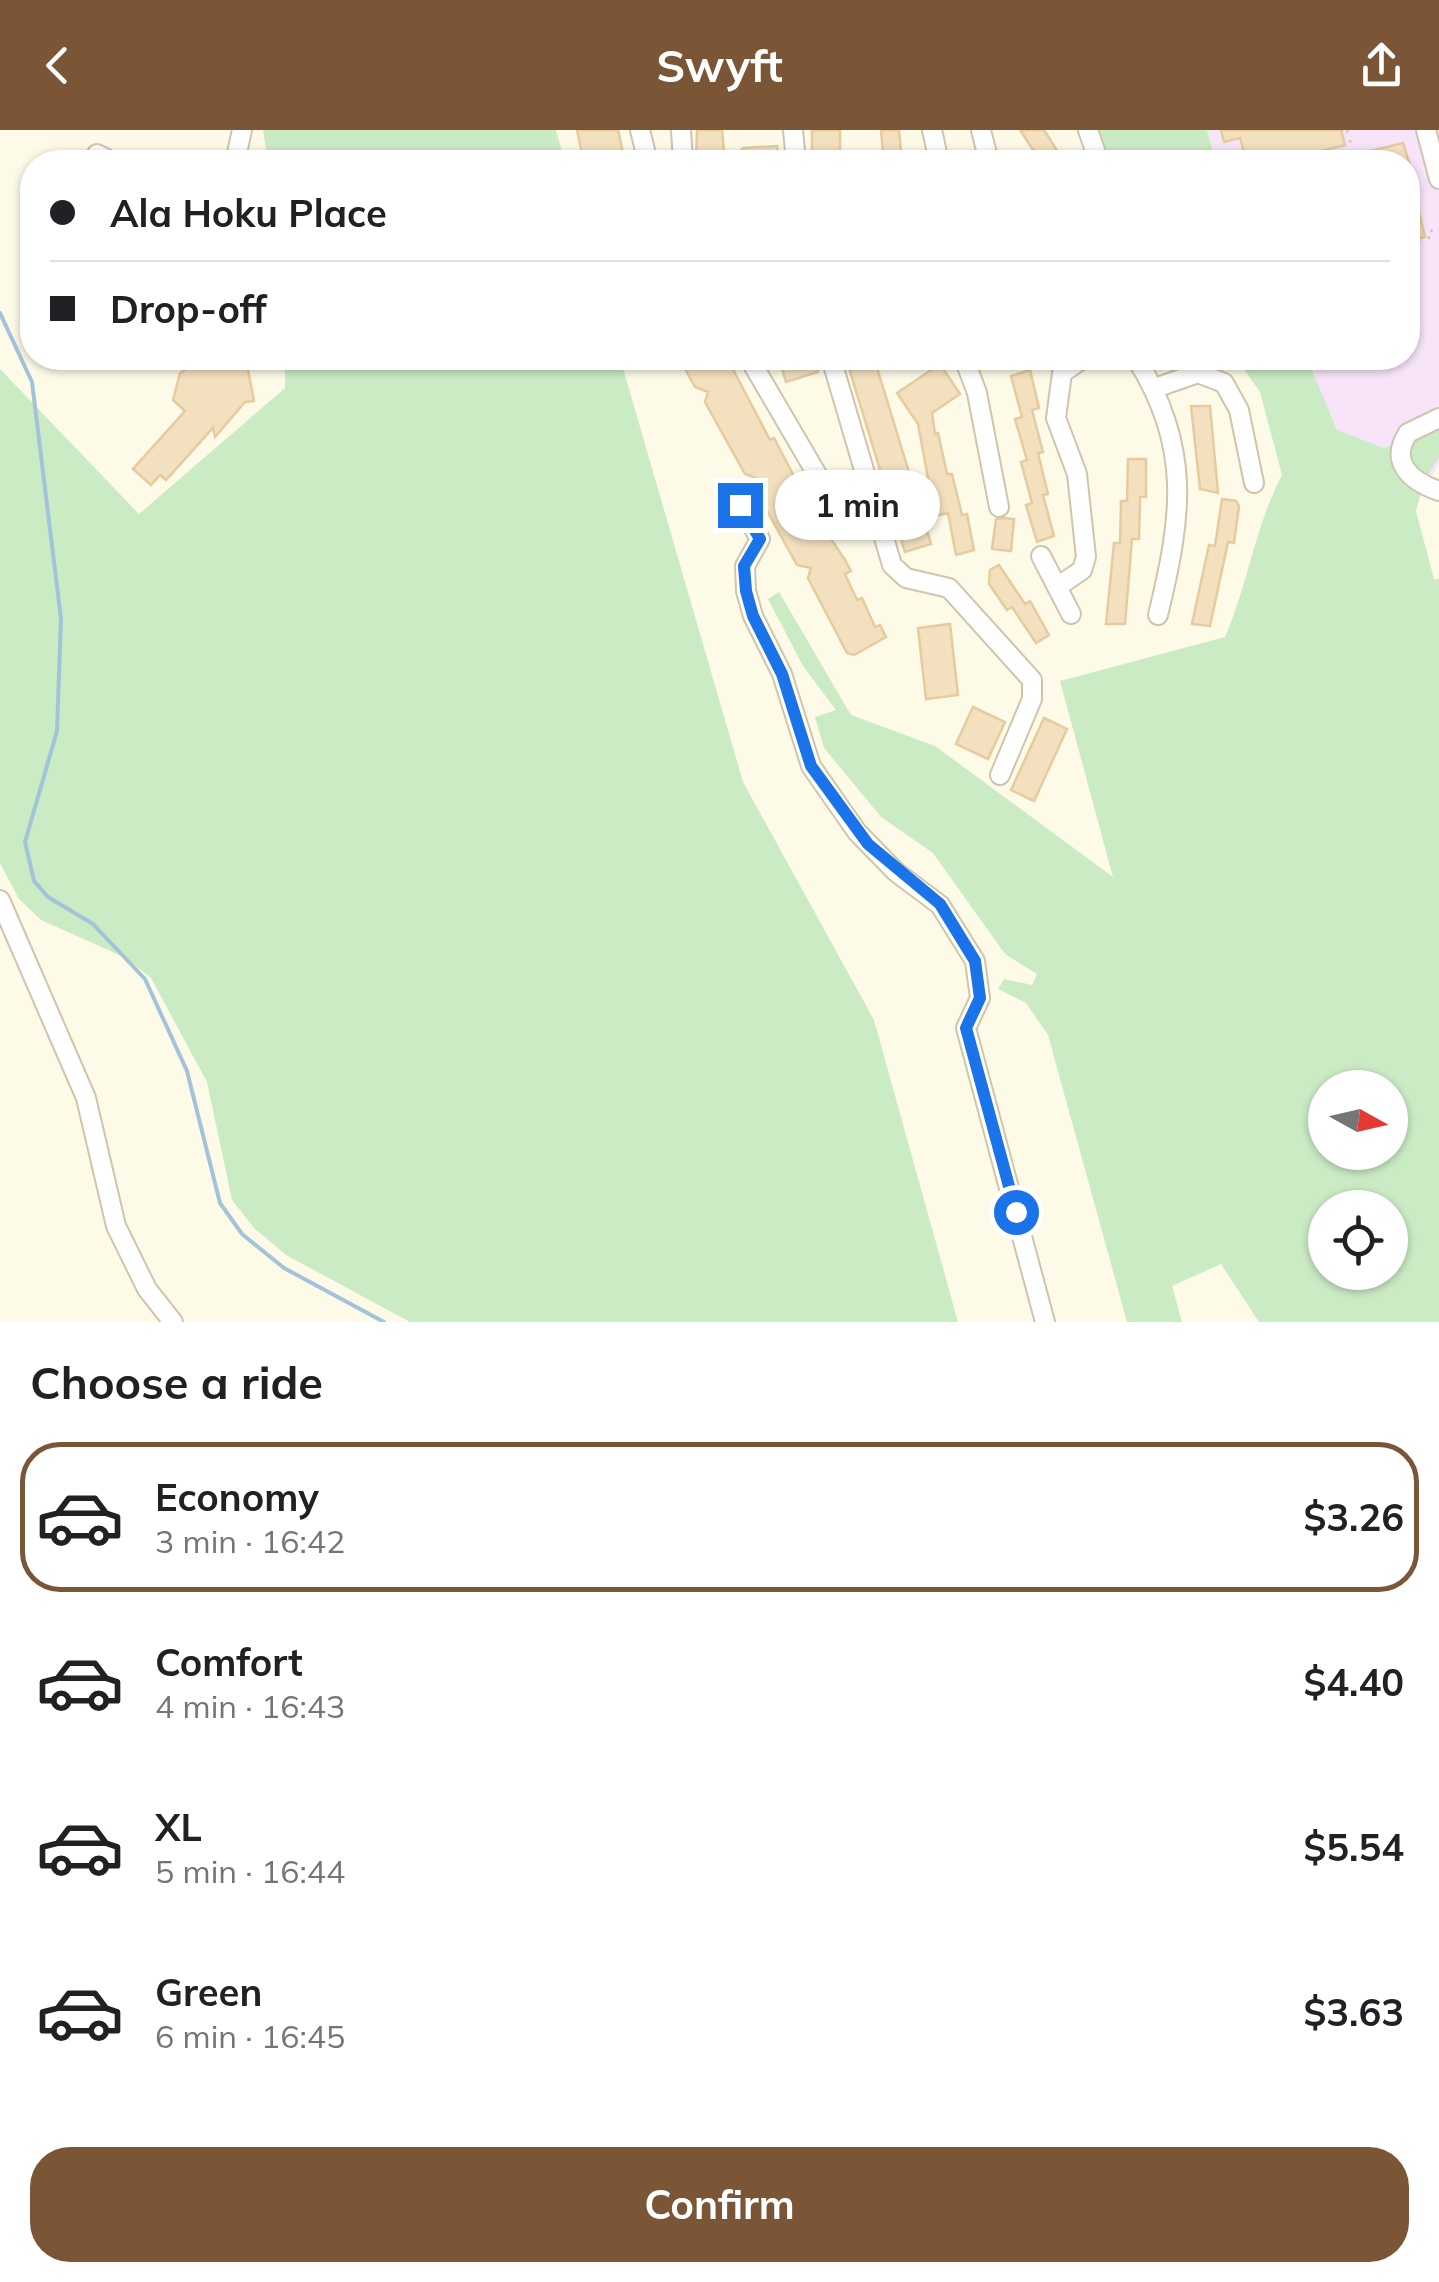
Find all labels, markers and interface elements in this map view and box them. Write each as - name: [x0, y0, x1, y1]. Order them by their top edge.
- text: Swyft: [656, 37, 783, 93]
- icon: back: [30, 38, 85, 93]
- icon: share: [1354, 38, 1409, 93]
- text: Ala Hoku Place: [110, 189, 387, 237]
- text: Drop-off: [110, 285, 267, 333]
- callout: 1 min: [775, 470, 940, 540]
- route end: [718, 483, 763, 528]
- text: 1 min: [815, 485, 900, 525]
- north arrow: [1308, 1070, 1408, 1170]
- map controls: [1308, 1070, 1408, 1290]
- route start: [994, 1190, 1039, 1235]
- button: locate: [1308, 1190, 1408, 1290]
- text: Choose a ride: [30, 1354, 323, 1410]
- icon: car: [35, 1472, 125, 1562]
- text: Economy: [155, 1473, 319, 1521]
- text: $3.26: [1303, 1493, 1404, 1541]
- text: 3 min · 16:42: [155, 1521, 345, 1561]
- icon: car: [35, 1637, 125, 1727]
- text: Comfort: [155, 1638, 303, 1686]
- text: $4.40: [1303, 1658, 1404, 1706]
- text: 4 min · 16:43: [155, 1686, 345, 1726]
- icon: car: [35, 1802, 125, 1892]
- text: XL: [155, 1803, 202, 1851]
- text: $5.54: [1303, 1823, 1404, 1871]
- text: 5 min · 16:44: [155, 1851, 345, 1891]
- icon: car: [35, 1967, 125, 2057]
- text: Green: [155, 1968, 262, 2016]
- text: $3.63: [1303, 1988, 1404, 2036]
- text: 6 min · 16:45: [155, 2016, 345, 2056]
- button: Confirm: [30, 2147, 1409, 2262]

